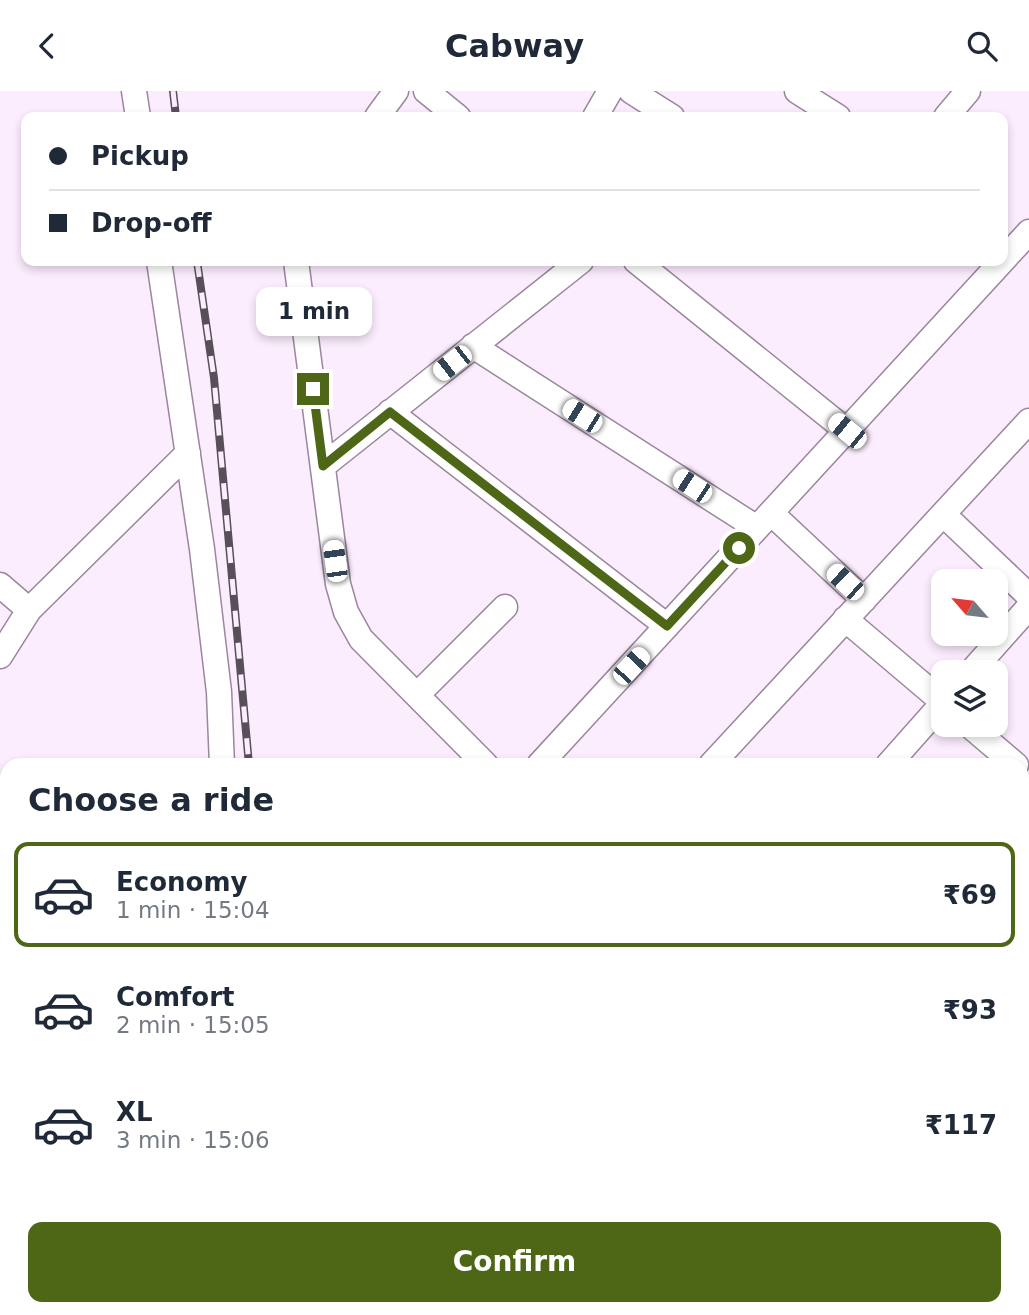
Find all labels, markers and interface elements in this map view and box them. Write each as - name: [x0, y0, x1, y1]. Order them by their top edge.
- icon: back: [28, 27, 66, 65]
- text: Cabway: [445, 27, 584, 65]
- icon: search: [963, 27, 1001, 65]
- text: Pickup: [91, 141, 189, 171]
- text: Drop-off: [91, 208, 212, 238]
- callout: 1 min: [255, 287, 371, 337]
- text: 1 min: [278, 298, 350, 324]
- car: [429, 342, 476, 384]
- route end: [297, 373, 329, 405]
- car: [559, 396, 606, 436]
- car: [825, 410, 870, 452]
- car: [669, 466, 716, 506]
- route start: [723, 532, 755, 564]
- car: [322, 539, 349, 583]
- car: [823, 560, 868, 604]
- north arrow: [931, 569, 1008, 646]
- map controls: [931, 569, 1008, 737]
- car: [609, 643, 654, 689]
- button: layers: [931, 660, 1008, 737]
- text: Choose a ride: [28, 781, 274, 819]
- icon: car: [32, 863, 95, 926]
- text: Economy: [116, 867, 247, 897]
- text: ₹69: [943, 880, 997, 910]
- text: 1 min · 15:04: [116, 897, 270, 923]
- icon: car: [32, 978, 95, 1041]
- text: Comfort: [116, 982, 234, 1012]
- text: ₹93: [943, 995, 997, 1025]
- text: 2 min · 15:05: [116, 1012, 270, 1038]
- icon: car: [32, 1093, 95, 1156]
- text: XL: [116, 1097, 153, 1127]
- text: ₹117: [925, 1110, 997, 1140]
- text: 3 min · 15:06: [116, 1127, 270, 1153]
- button: Confirm: [28, 1222, 1001, 1302]

